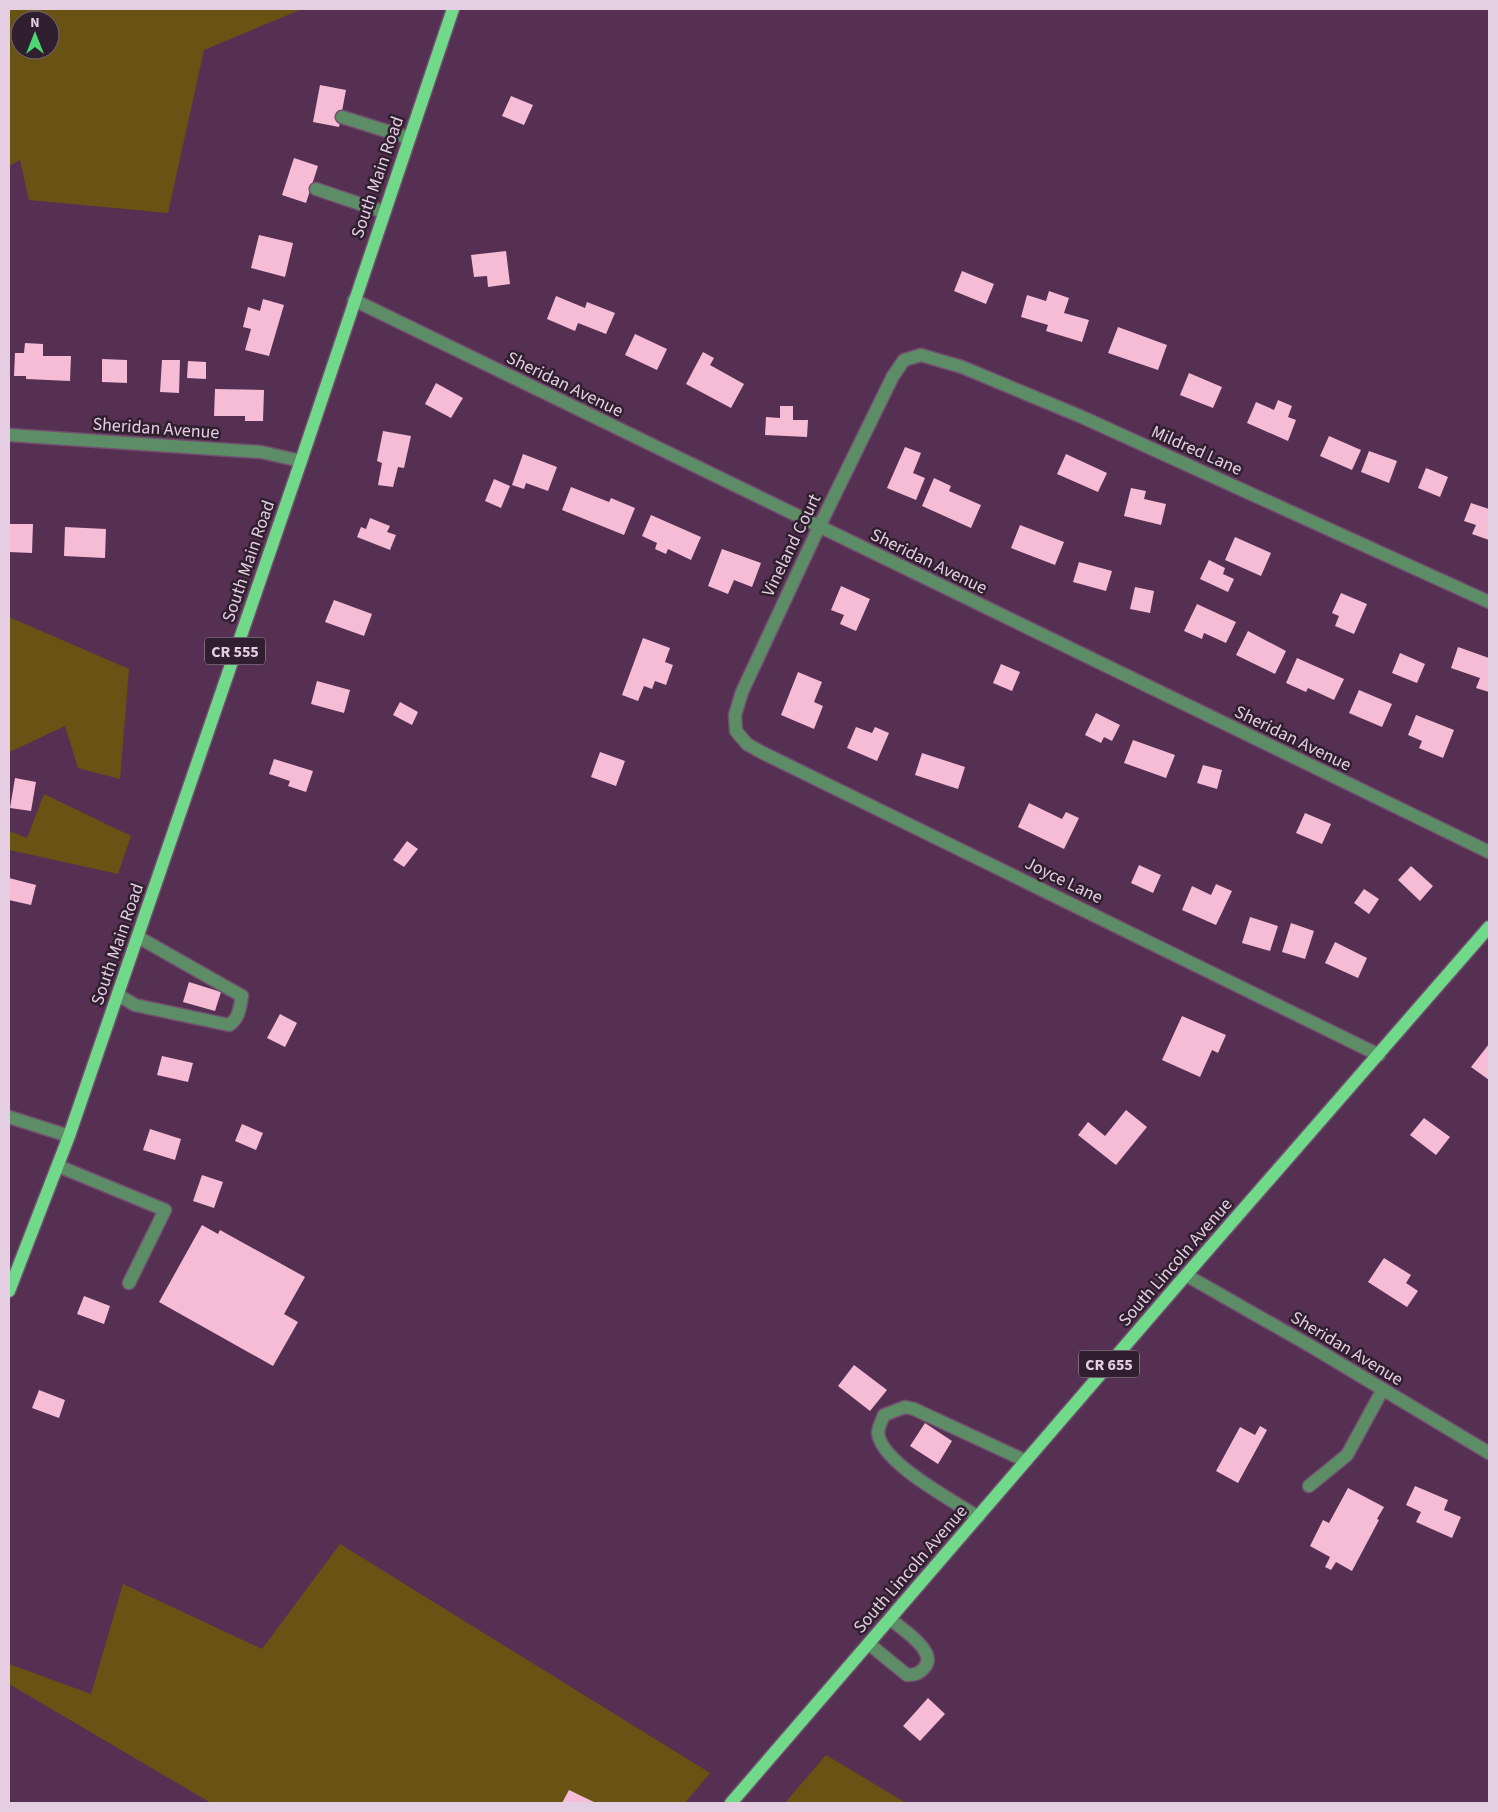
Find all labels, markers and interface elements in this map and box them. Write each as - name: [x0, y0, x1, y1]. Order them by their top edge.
- north arrow: [10, 10, 60, 60]
- text: N: [30, 13, 40, 33]
- street label: South Main Road: [345, 113, 410, 241]
- street label: Sheridan Avenue: [502, 345, 627, 424]
- street label: Sheridan Avenue: [92, 412, 220, 445]
- street label: Mildred Lane: [1147, 419, 1246, 482]
- street label: Vineland Court: [756, 490, 827, 601]
- street label: South Main Road: [216, 497, 281, 625]
- street label: Sheridan Avenue: [866, 522, 991, 601]
- road number: CR 555: [205, 637, 265, 664]
- street label: Sheridan Avenue: [1230, 699, 1355, 778]
- street label: Joyce Lane: [1021, 851, 1107, 910]
- street label: South Main Road: [85, 880, 150, 1008]
- street label: South Lincoln Avenue: [1113, 1193, 1238, 1332]
- street label: Sheridan Avenue: [1286, 1305, 1408, 1392]
- road number: CR 655: [1079, 1350, 1139, 1378]
- street label: South Lincoln Avenue: [848, 1500, 973, 1639]

